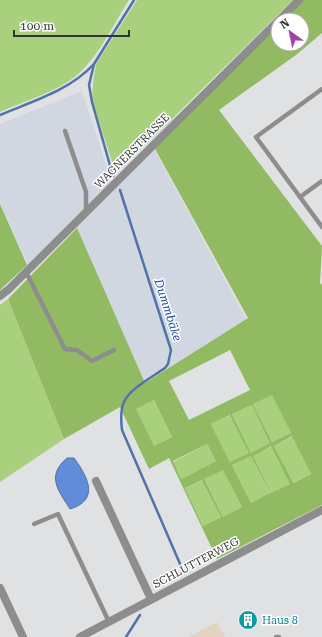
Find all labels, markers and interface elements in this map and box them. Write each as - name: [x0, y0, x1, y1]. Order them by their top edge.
- scale bar: [14, 12, 129, 38]
- north arrow: [270, 12, 310, 52]
- text: N: [278, 16, 292, 32]
- text: 100 m: [20, 19, 54, 33]
- street label: WAGNERSTRASSE: [92, 111, 172, 191]
- water label: Dummbäke: [151, 276, 185, 343]
- street label: SCHLUTTERWEG: [151, 535, 242, 591]
- building icon: Haus 8: [237, 609, 259, 631]
- place label: Haus 8: [262, 614, 298, 627]

